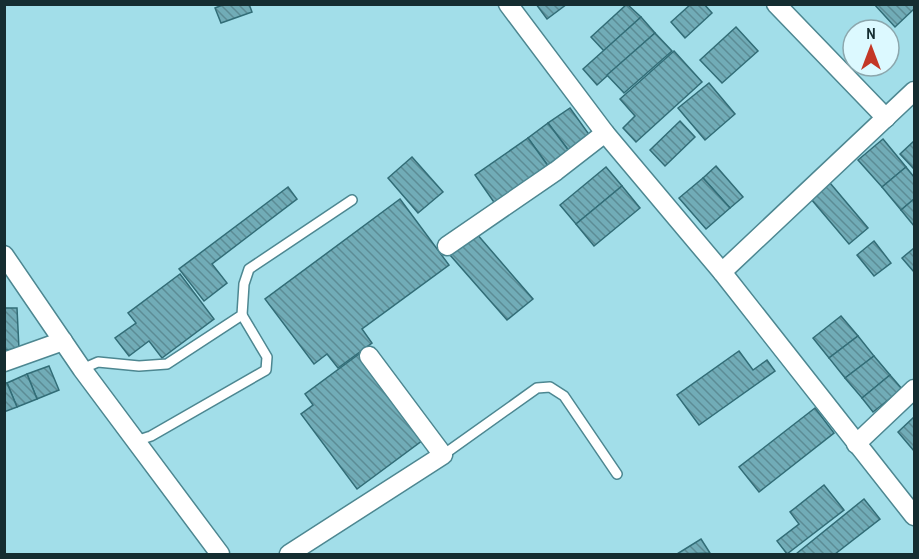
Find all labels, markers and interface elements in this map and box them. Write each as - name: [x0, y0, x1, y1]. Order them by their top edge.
- north arrow: [841, 18, 901, 78]
- text: N: [866, 22, 876, 44]

